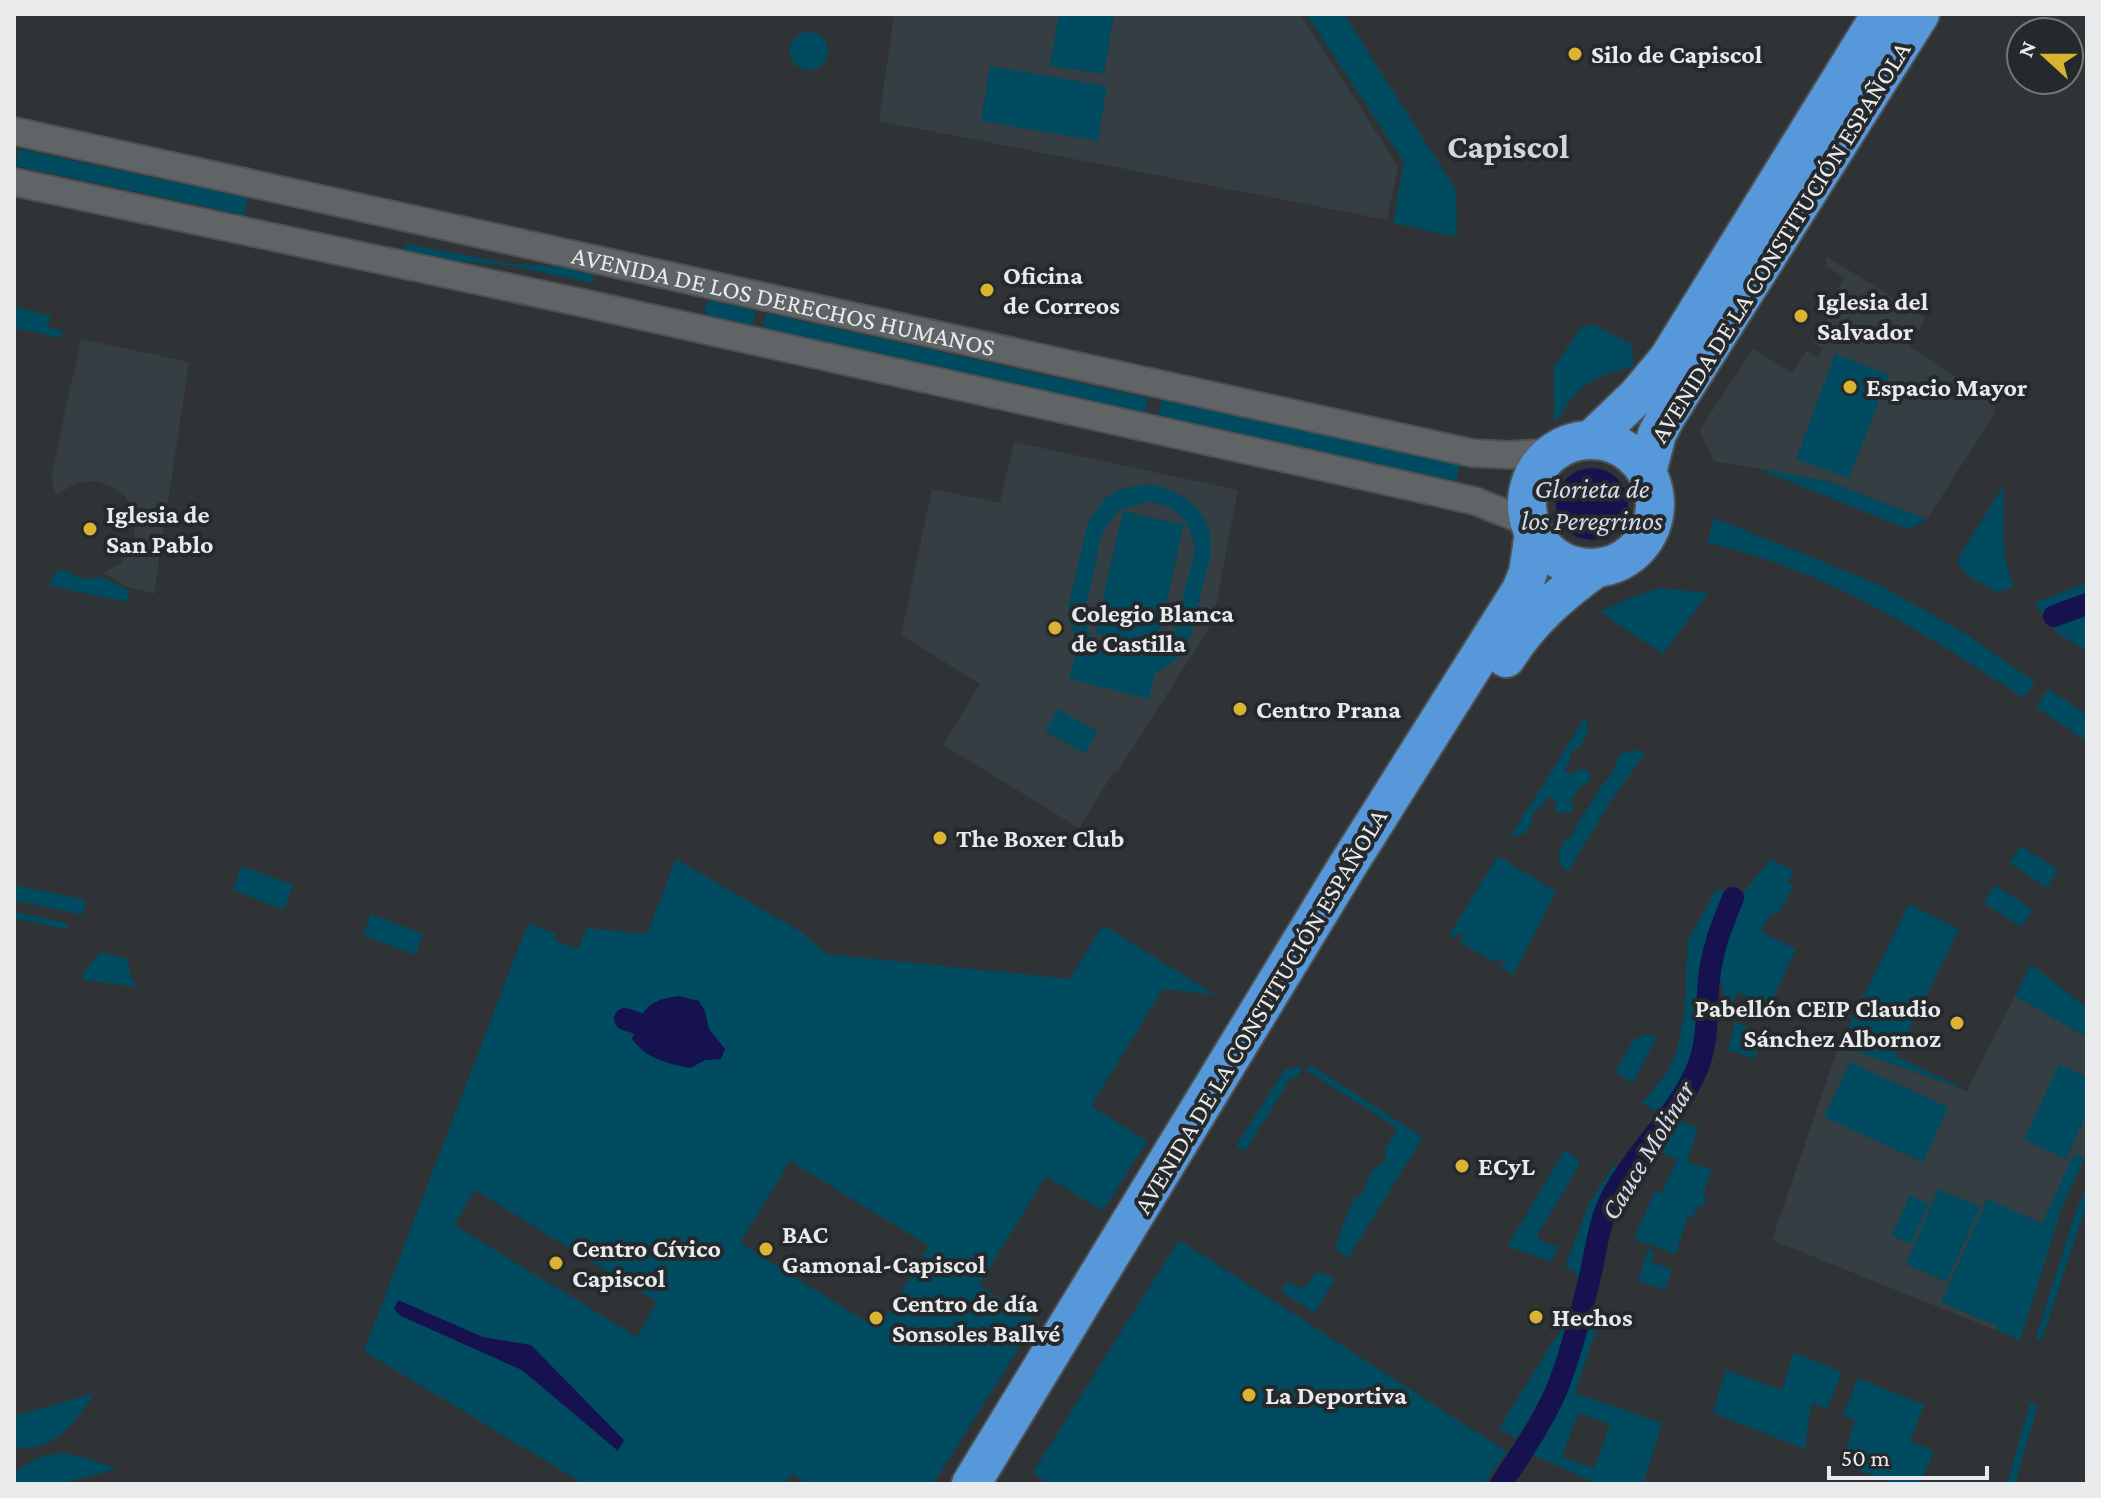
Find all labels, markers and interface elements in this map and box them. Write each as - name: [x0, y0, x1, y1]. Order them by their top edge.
- north arrow: [2005, 16, 2085, 96]
- street label: AVENIDA DE LA CONSTITUCIÓN ESPAÑOLA: [1644, 36, 1917, 448]
- text: N: [2012, 38, 2041, 60]
- place label: Silo de Capiscol: [1591, 40, 1763, 69]
- marker: Silo de Capiscol: [1566, 45, 1584, 63]
- district label: Capiscol: [1447, 128, 1569, 165]
- street label: AVENIDA DE LOS DERECHOS HUMANOS: [569, 241, 998, 362]
- place label: Oficina de Correos: [1003, 261, 1120, 320]
- marker: Oficina de Correos: [978, 281, 996, 299]
- place label: Iglesia del Salvador: [1817, 287, 1929, 346]
- marker: Iglesia del Salvador: [1792, 307, 1810, 325]
- place label: Espacio Mayor: [1866, 373, 2028, 402]
- marker: Espacio Mayor: [1841, 378, 1859, 396]
- water label: Glorieta de los Peregrinos: [1521, 473, 1663, 536]
- place label: Iglesia de San Pablo: [106, 500, 214, 559]
- marker: Iglesia de San Pablo: [81, 520, 99, 538]
- place label: Colegio Blanca de Castilla: [1071, 599, 1234, 658]
- marker: Colegio Blanca de Castilla: [1046, 619, 1064, 637]
- place label: Centro Prana: [1256, 695, 1401, 724]
- marker: Centro Prana: [1231, 700, 1249, 718]
- street label: AVENIDA DE LA CONSTITUCIÓN ESPAÑOLA: [1128, 803, 1393, 1219]
- place label: The Boxer Club: [956, 824, 1124, 853]
- marker: The Boxer Club: [931, 829, 949, 847]
- place label: Pabellón CEIP Claudio Sánchez Albornoz: [1695, 994, 1941, 1053]
- marker: Pabellón CEIP Claudio Sánchez Albornoz: [1948, 1014, 1966, 1032]
- water label: Cauce Molinar: [1594, 1074, 1702, 1225]
- place label: ECyL: [1478, 1152, 1535, 1181]
- marker: ECyL: [1453, 1157, 1471, 1175]
- place label: BAC Gamonal-Capiscol: [782, 1220, 986, 1279]
- place label: Centro Cívico Capiscol: [572, 1234, 721, 1293]
- marker: BAC Gamonal-Capiscol: [757, 1240, 775, 1258]
- marker: Centro Cívico Capiscol: [547, 1254, 565, 1272]
- place label: Centro de día Sonsoles Ballvé: [892, 1289, 1060, 1348]
- place label: Hechos: [1552, 1303, 1633, 1332]
- marker: Hechos: [1527, 1308, 1545, 1326]
- marker: Centro de día Sonsoles Ballvé: [867, 1309, 885, 1327]
- place label: La Deportiva: [1265, 1381, 1407, 1410]
- marker: La Deportiva: [1240, 1386, 1258, 1404]
- scale bar: [1829, 1430, 1987, 1480]
- text: 50 m: [1841, 1444, 1890, 1471]

